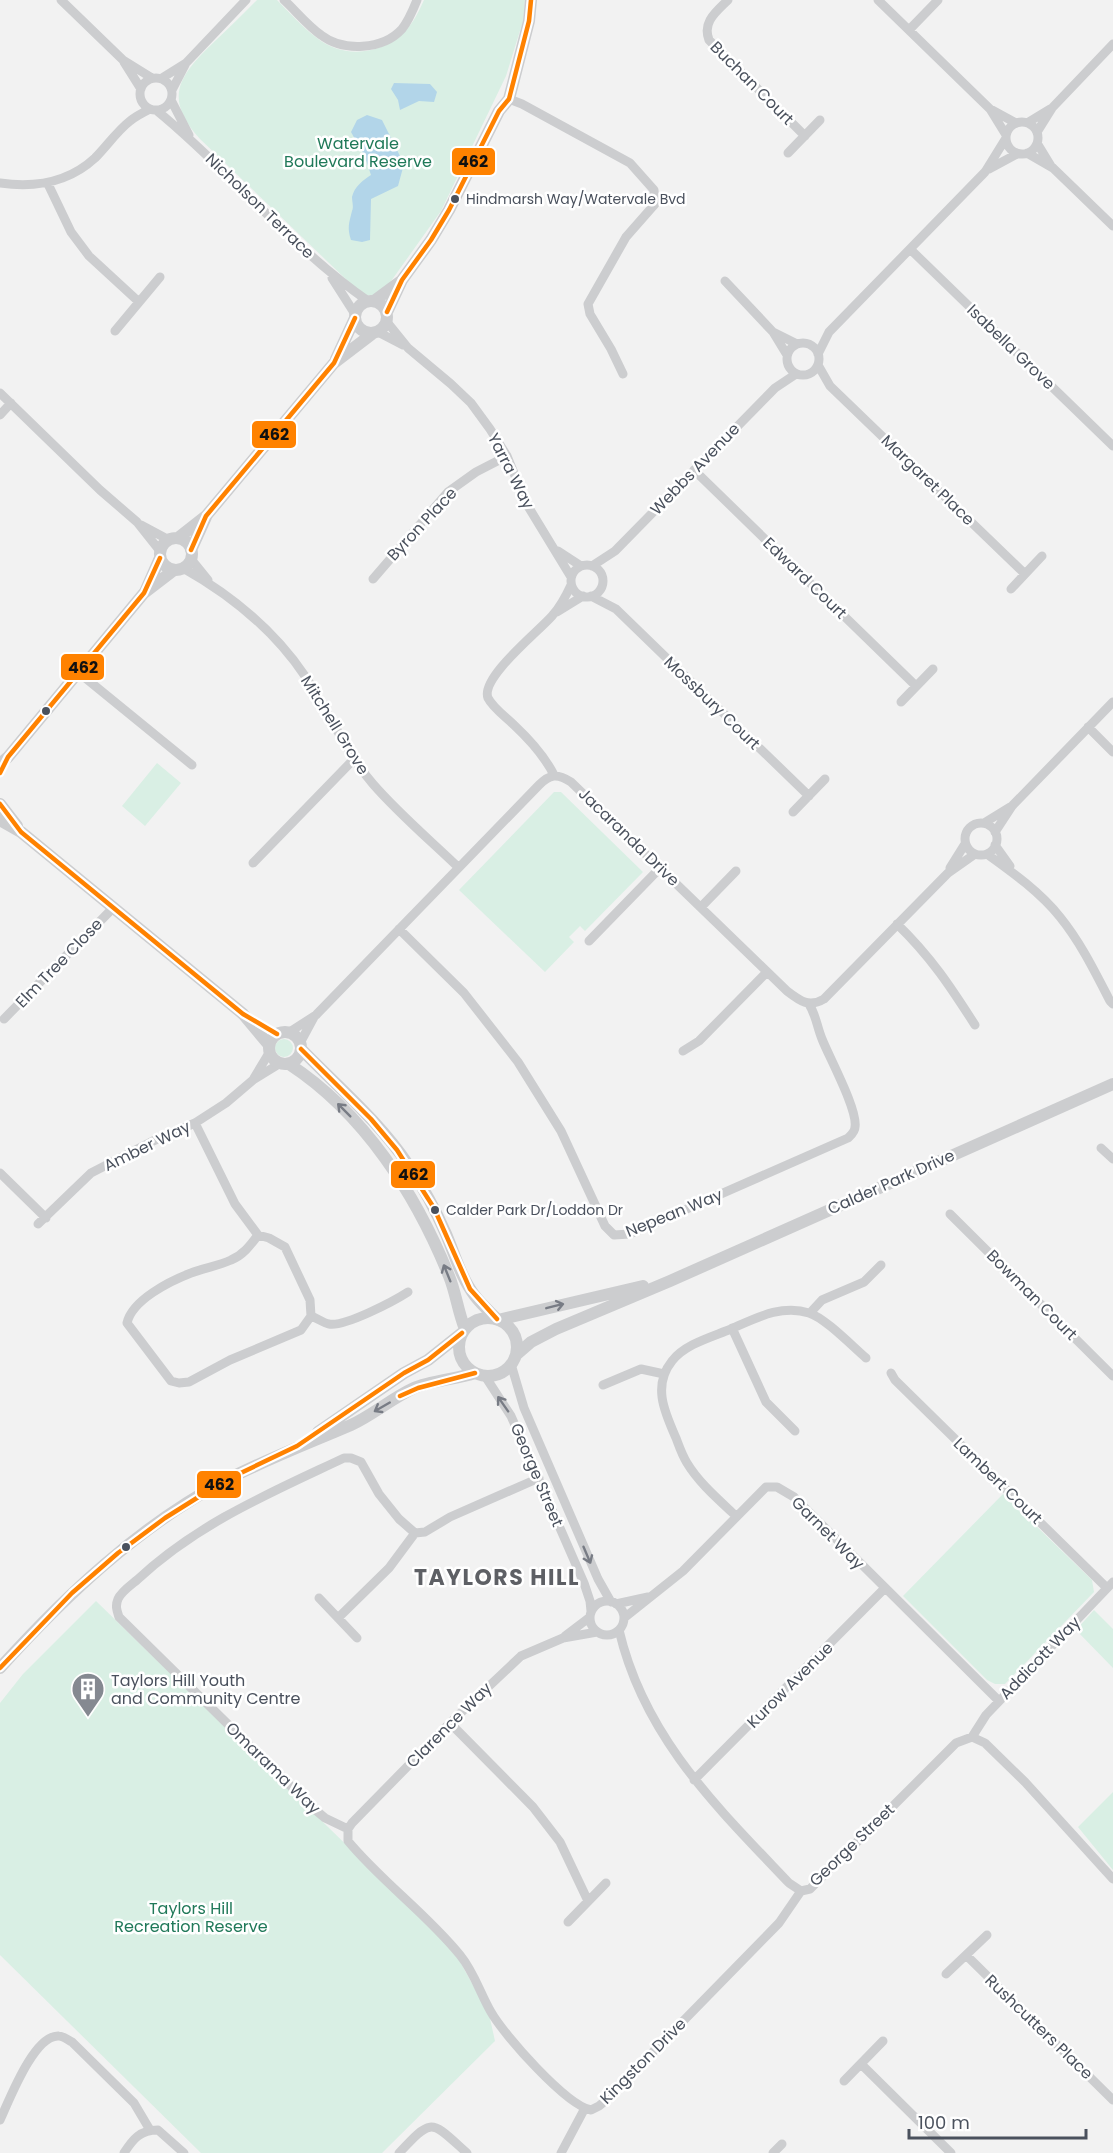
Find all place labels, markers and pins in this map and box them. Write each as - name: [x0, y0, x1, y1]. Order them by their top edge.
- place label: Hindmarsh Way/Watervale Bvd: [466, 189, 686, 209]
- marker: Hindmarsh Way/Watervale Bvd: [449, 193, 461, 205]
- unlabelled marker: [40, 705, 52, 717]
- place label: Calder Park Dr/Loddon Dr: [446, 1200, 623, 1220]
- marker: Calder Park Dr/Loddon Dr: [429, 1204, 441, 1216]
- unlabelled marker: [120, 1541, 132, 1553]
- place label: Taylors Hill Youth and Community Centre: [111, 1669, 301, 1710]
- building icon: Taylors Hill Youth and Community Centre: [70, 1671, 106, 1718]

